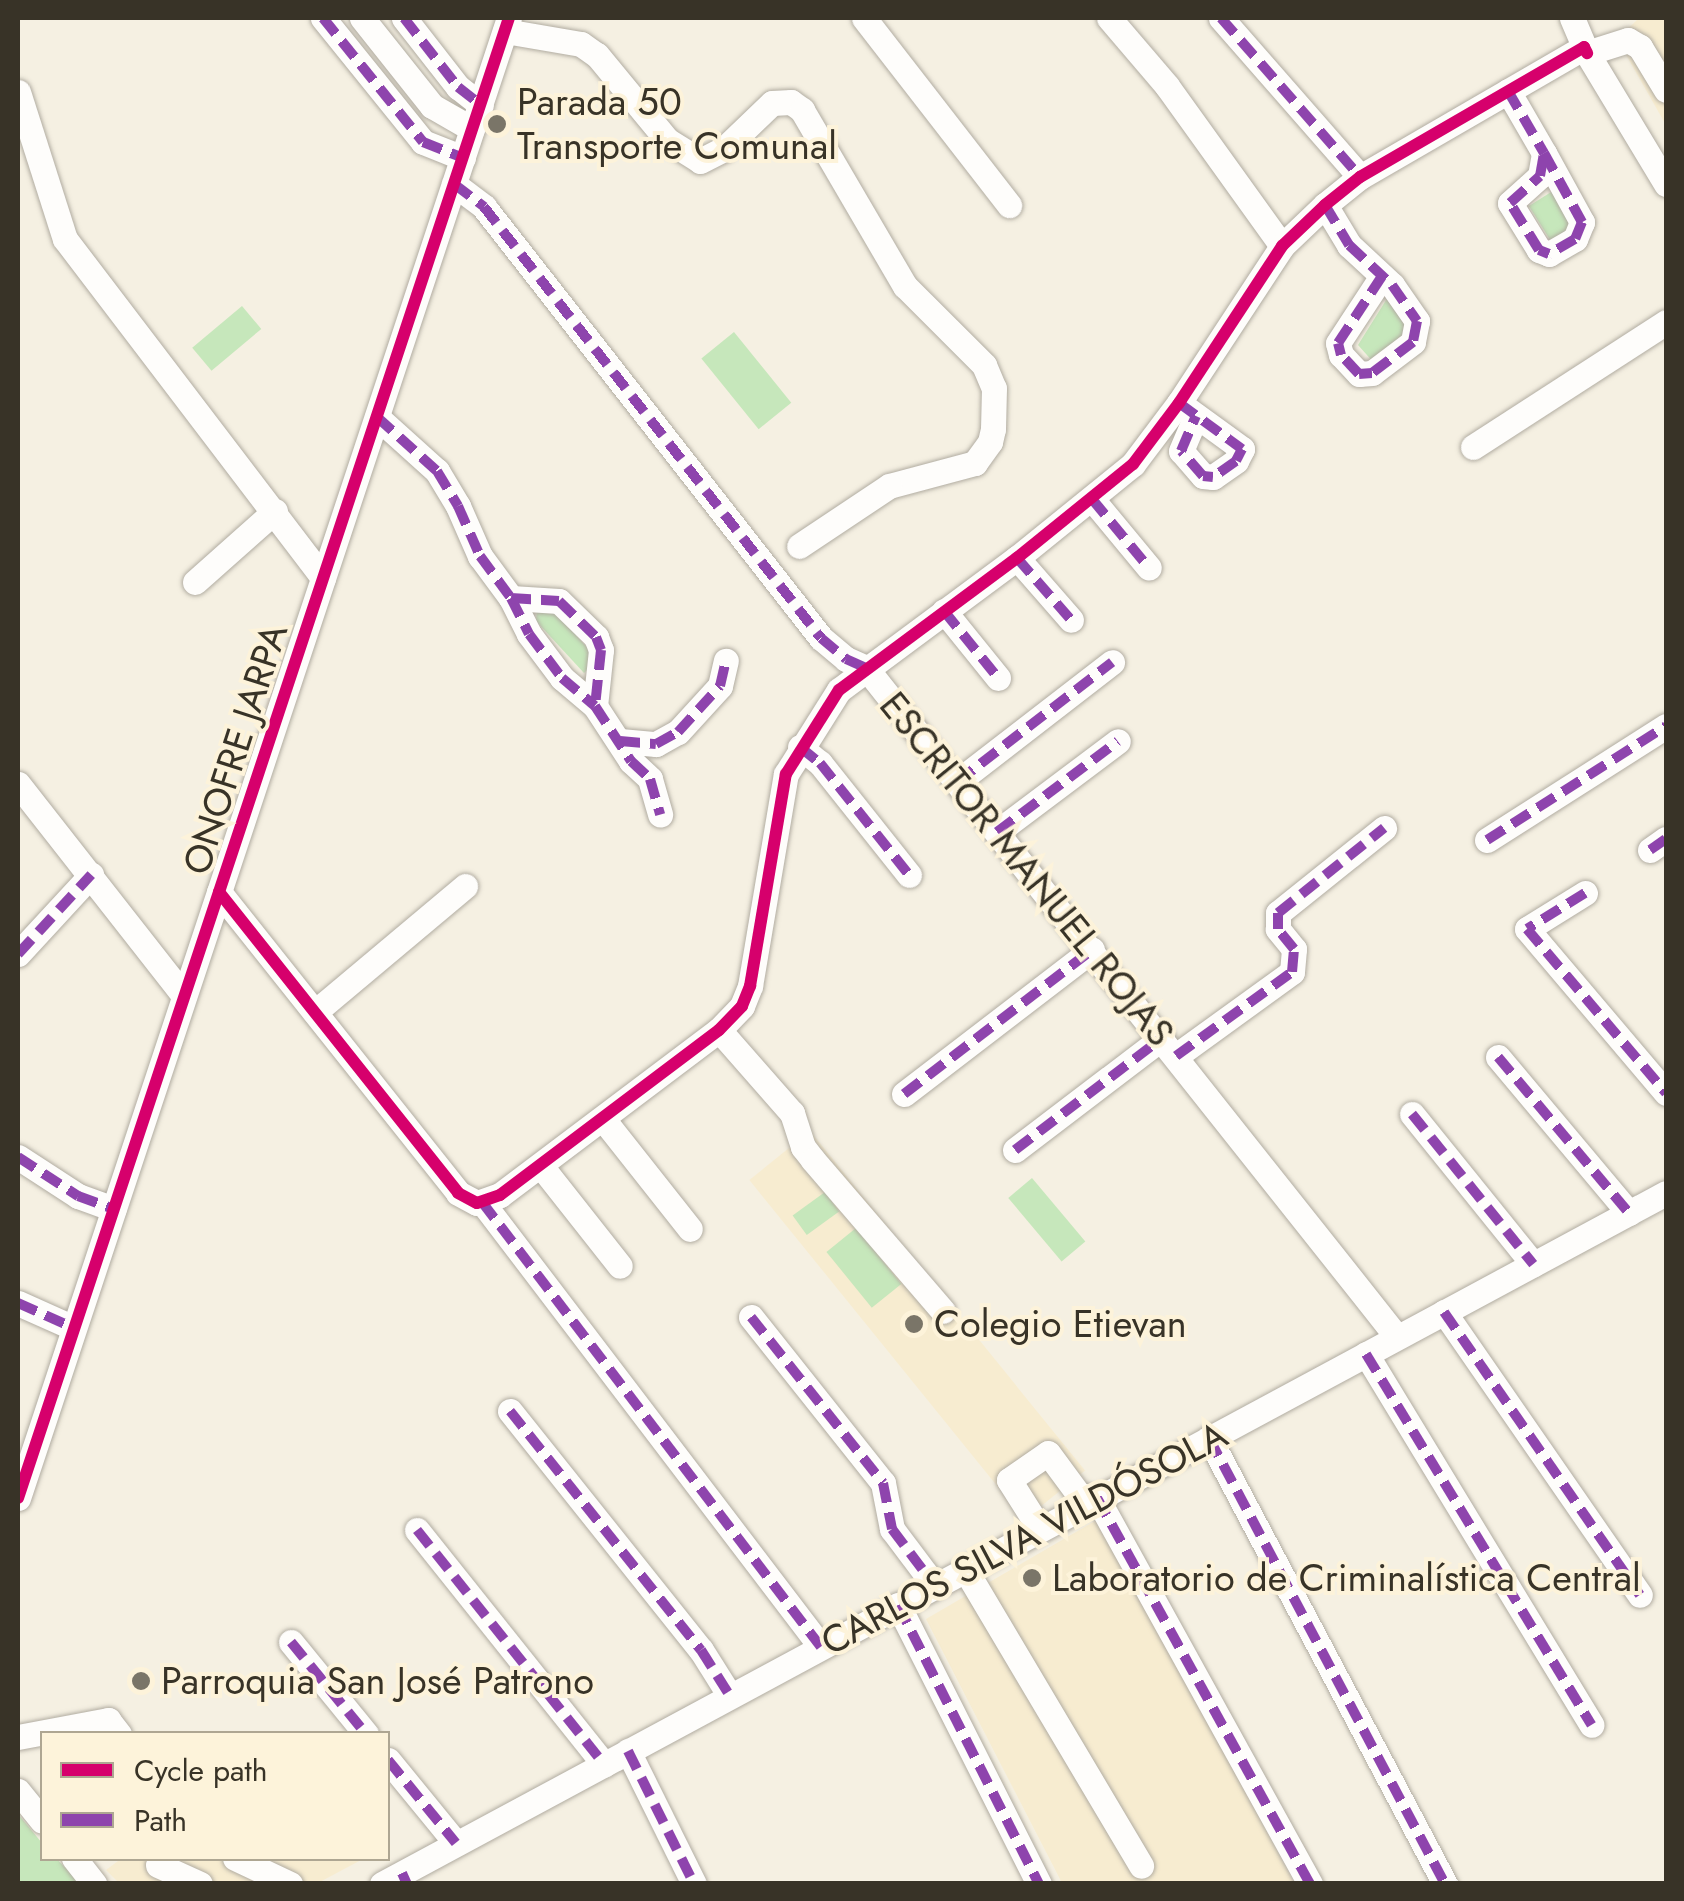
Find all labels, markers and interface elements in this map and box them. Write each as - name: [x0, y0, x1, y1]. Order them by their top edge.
- place label: Parada 50 Transporte Comunal: [517, 79, 837, 168]
- marker: Parada 50 Transporte Comunal: [486, 113, 508, 135]
- street label: ONOFRE JARPA: [173, 618, 297, 880]
- street label: ESCRITOR MANUEL ROJAS: [870, 683, 1184, 1055]
- place label: Colegio Etievan: [934, 1301, 1187, 1347]
- marker: Colegio Etievan: [903, 1313, 925, 1335]
- street label: CARLOS SILVA VILDÓSOLA: [813, 1412, 1235, 1664]
- place label: Laboratorio de Criminalística Central: [1052, 1555, 1641, 1601]
- marker: Laboratorio de Criminalística Central: [1021, 1567, 1043, 1589]
- place label: Parroquia San José Patrono: [161, 1658, 594, 1704]
- marker: Parroquia San José Patrono: [130, 1670, 152, 1692]
- legend: [40, 1731, 390, 1861]
- text: Cycle path: [134, 1749, 267, 1792]
- text: Path: [134, 1799, 187, 1842]

